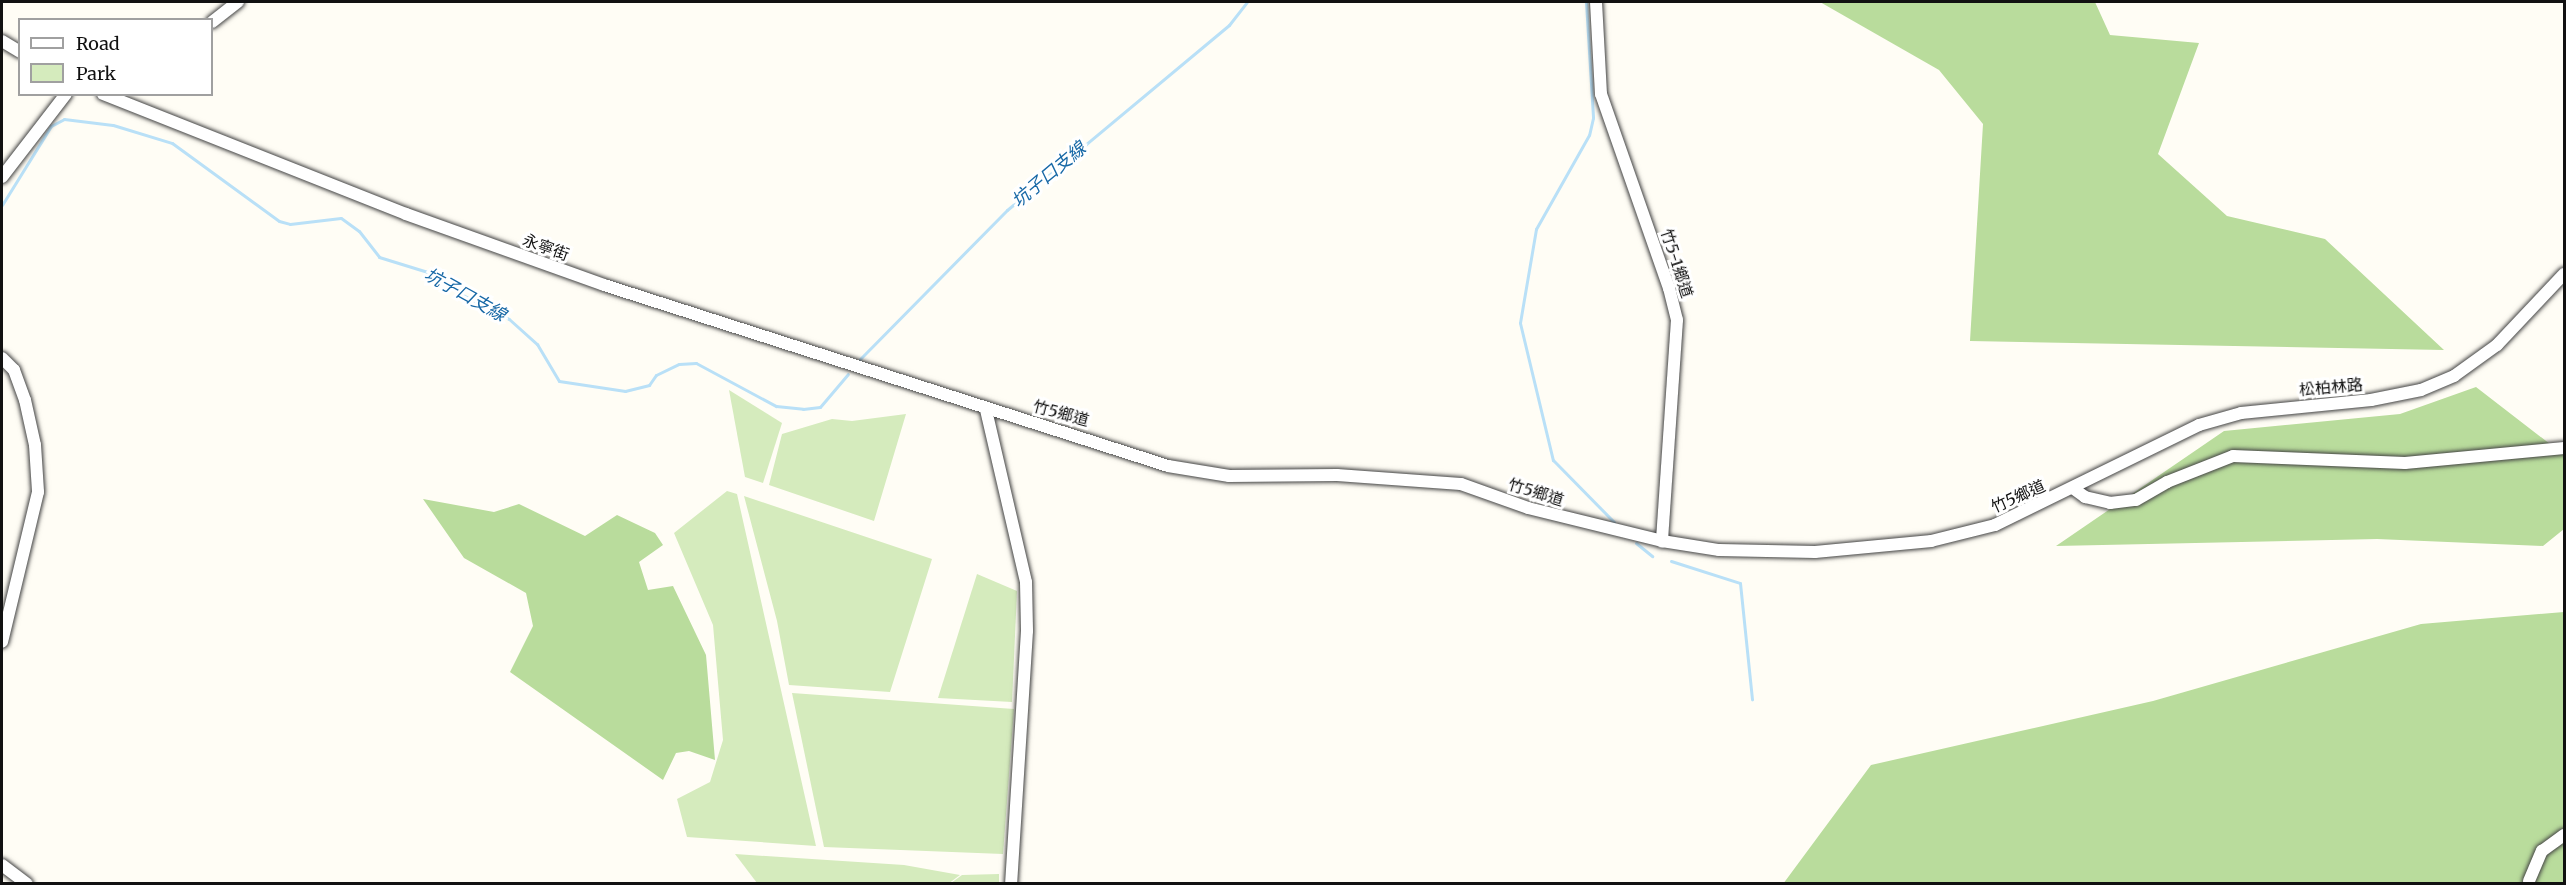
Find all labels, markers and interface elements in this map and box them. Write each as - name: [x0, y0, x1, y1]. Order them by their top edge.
- legend: [18, 18, 213, 96]
- text: Road: [76, 32, 120, 55]
- text: Park: [76, 62, 116, 85]
- water label: 坑子口支線: [1008, 138, 1090, 212]
- street label: 竹5-1鄉道: [1657, 226, 1697, 300]
- street label: 永寧街: [520, 230, 572, 264]
- water label: 坑子口支線: [420, 264, 510, 326]
- street label: 松柏林路: [2298, 375, 2364, 399]
- street label: 竹5鄉道: [1031, 396, 1091, 430]
- street label: 竹5鄉道: [1506, 474, 1566, 510]
- street label: 竹5鄉道: [1988, 476, 2048, 516]

